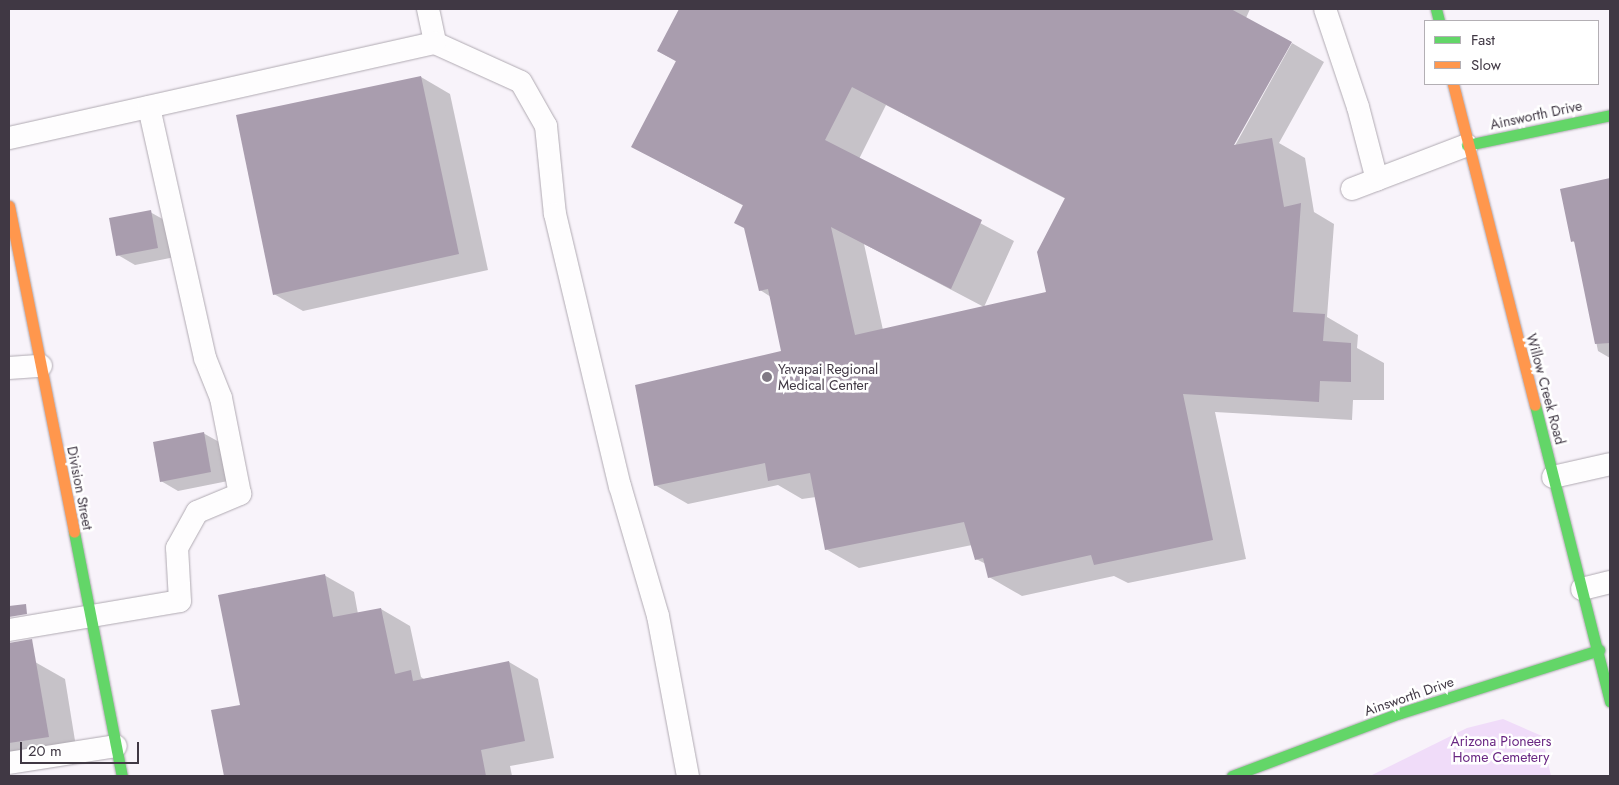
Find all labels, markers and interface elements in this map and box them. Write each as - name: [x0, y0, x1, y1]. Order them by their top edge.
- legend: [1424, 20, 1599, 85]
- text: Fast: [1471, 29, 1495, 51]
- text: Slow: [1471, 54, 1501, 76]
- street label: Ainsworth Drive: [1488, 97, 1584, 133]
- street label: Willow Creek Road: [1523, 332, 1569, 446]
- place label: Yavapai Regional Medical Center: [778, 361, 878, 394]
- marker: Yavapai Regional Medical Center: [760, 370, 774, 384]
- street label: Division Street: [64, 445, 96, 531]
- street label: Ainsworth Drive: [1362, 673, 1456, 719]
- scale bar: [22, 732, 141, 764]
- park label: Arizona Pioneers Home Cemetery: [1450, 733, 1552, 766]
- text: 20 m: [28, 740, 62, 762]

